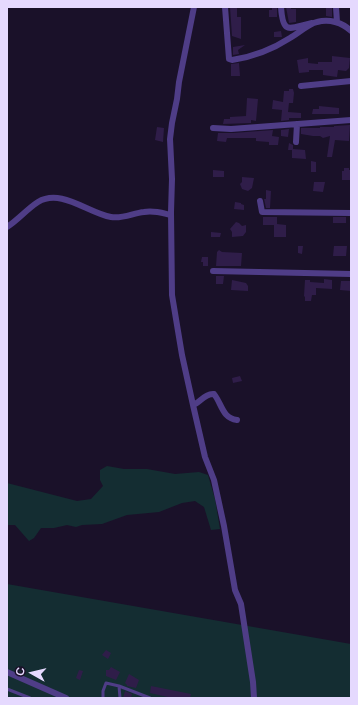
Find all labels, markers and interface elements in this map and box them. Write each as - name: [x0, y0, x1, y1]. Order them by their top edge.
- north arrow: [12, 653, 52, 693]
- text: С: [12, 666, 28, 676]

